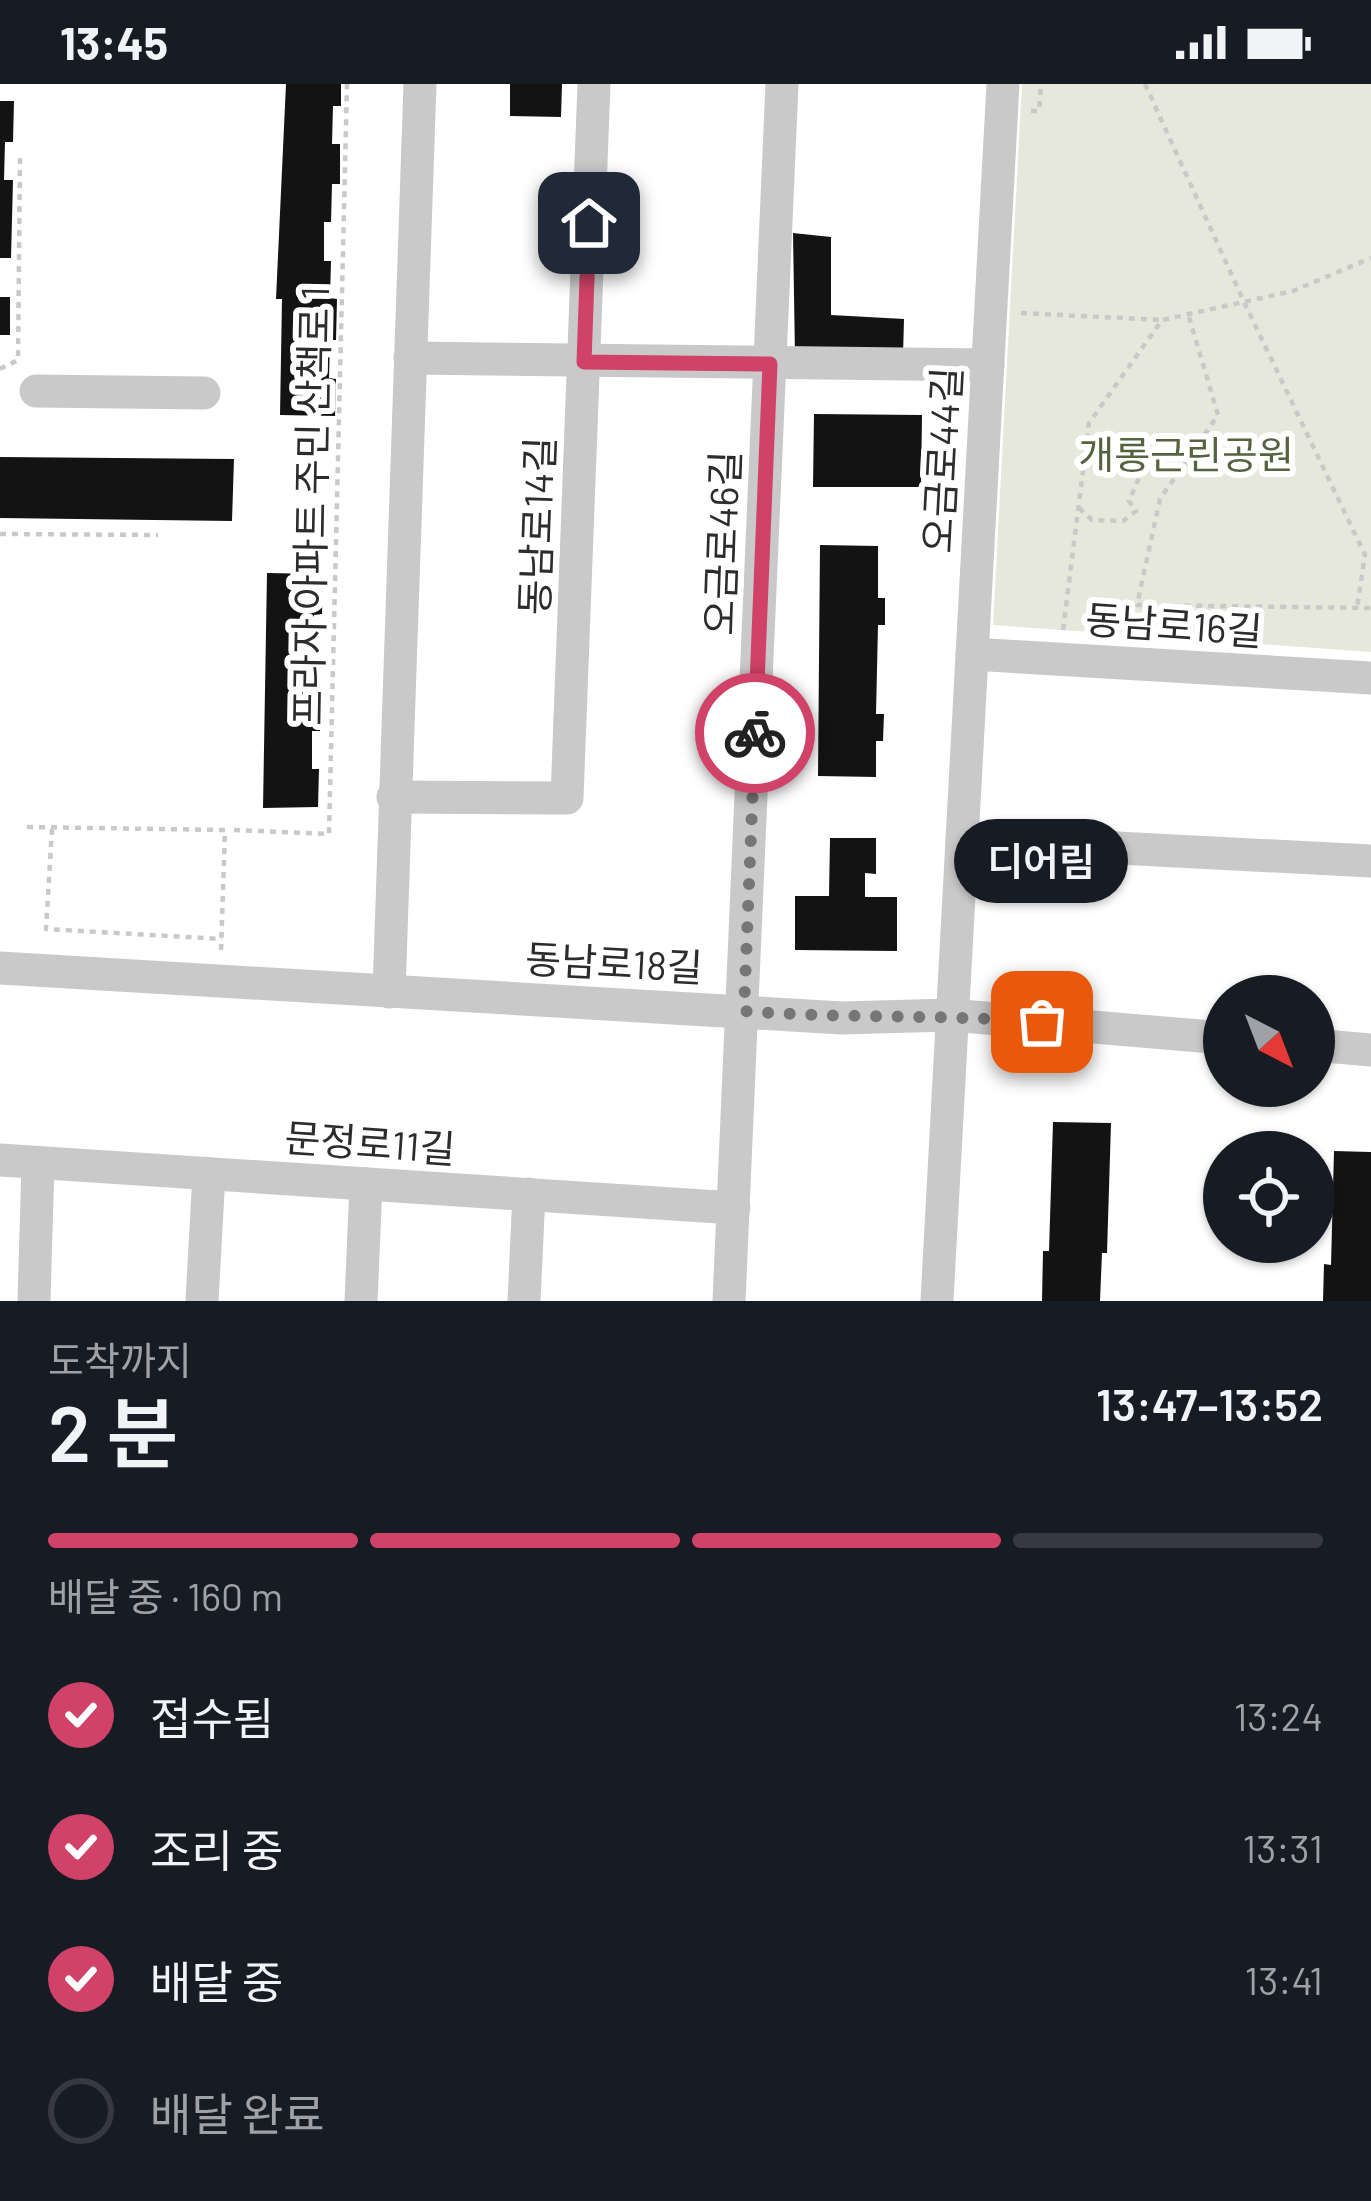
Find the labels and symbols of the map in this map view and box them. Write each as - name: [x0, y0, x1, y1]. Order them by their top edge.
- pin: [538, 172, 640, 274]
- street label: 프라자 아파트 주민 산책로 1: [283, 286, 337, 726]
- street label: 오금로44길: [913, 366, 969, 554]
- park label: 개롱근린공원: [1078, 430, 1294, 477]
- street label: 동남로14길: [509, 436, 563, 616]
- street label: 오금로46길: [694, 450, 748, 636]
- street label: 동남로16길: [1084, 594, 1264, 654]
- courier: [695, 673, 815, 793]
- callout: 디어림: [955, 818, 1129, 902]
- street label: 동남로18길: [524, 934, 704, 990]
- pin: [991, 971, 1093, 1073]
- north arrow: [1203, 975, 1335, 1107]
- street label: 문정로11길: [283, 1113, 457, 1171]

